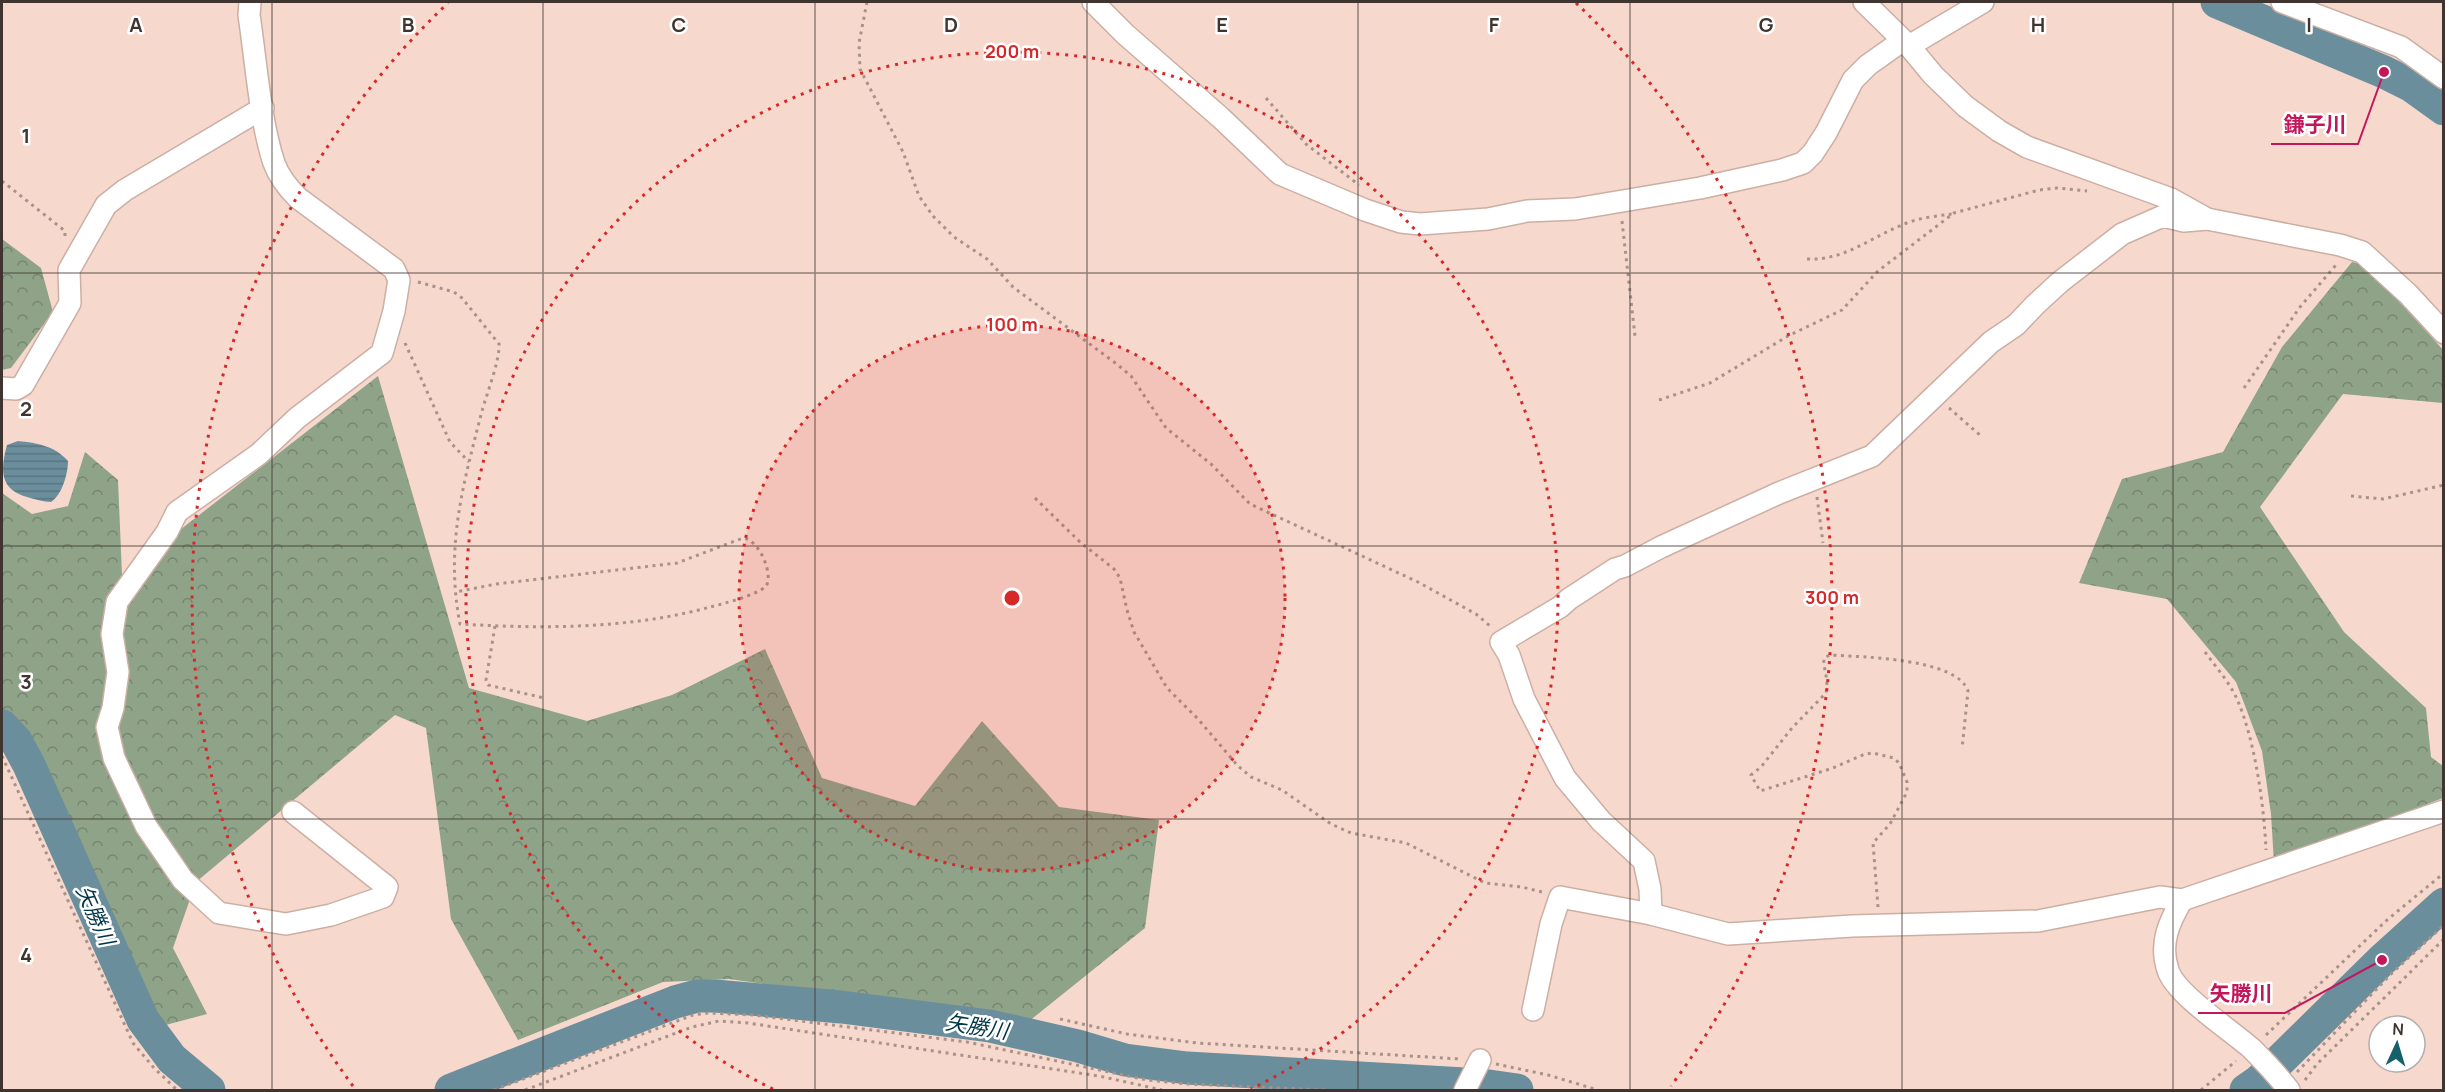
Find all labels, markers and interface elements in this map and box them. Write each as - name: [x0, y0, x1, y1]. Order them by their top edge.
- text: A: [129, 11, 143, 38]
- text: B: [402, 11, 415, 38]
- text: C: [672, 11, 686, 38]
- text: D: [944, 11, 958, 38]
- text: E: [1216, 11, 1228, 38]
- text: F: [1489, 11, 1500, 38]
- text: G: [1759, 11, 1774, 38]
- text: H: [2031, 11, 2045, 38]
- text: I: [2306, 11, 2312, 38]
- text: 200 m: [985, 39, 1039, 63]
- callout: 鎌子川: [2271, 105, 2358, 144]
- text: 鎌子川: [2284, 110, 2347, 138]
- text: 1: [22, 122, 30, 149]
- text: 100 m: [986, 312, 1038, 336]
- text: 2: [20, 395, 32, 422]
- text: 300 m: [1805, 585, 1859, 609]
- centre of rings: [1002, 588, 1022, 608]
- text: 3: [20, 668, 32, 695]
- water label: 矢勝川: [70, 881, 122, 951]
- text: 4: [20, 941, 32, 968]
- callout: 矢勝川: [2198, 974, 2285, 1013]
- text: 矢勝川: [2210, 979, 2273, 1007]
- water label: 矢勝川: [944, 1007, 1012, 1045]
- north arrow: [2367, 1014, 2427, 1074]
- text: N: [2392, 1018, 2405, 1040]

